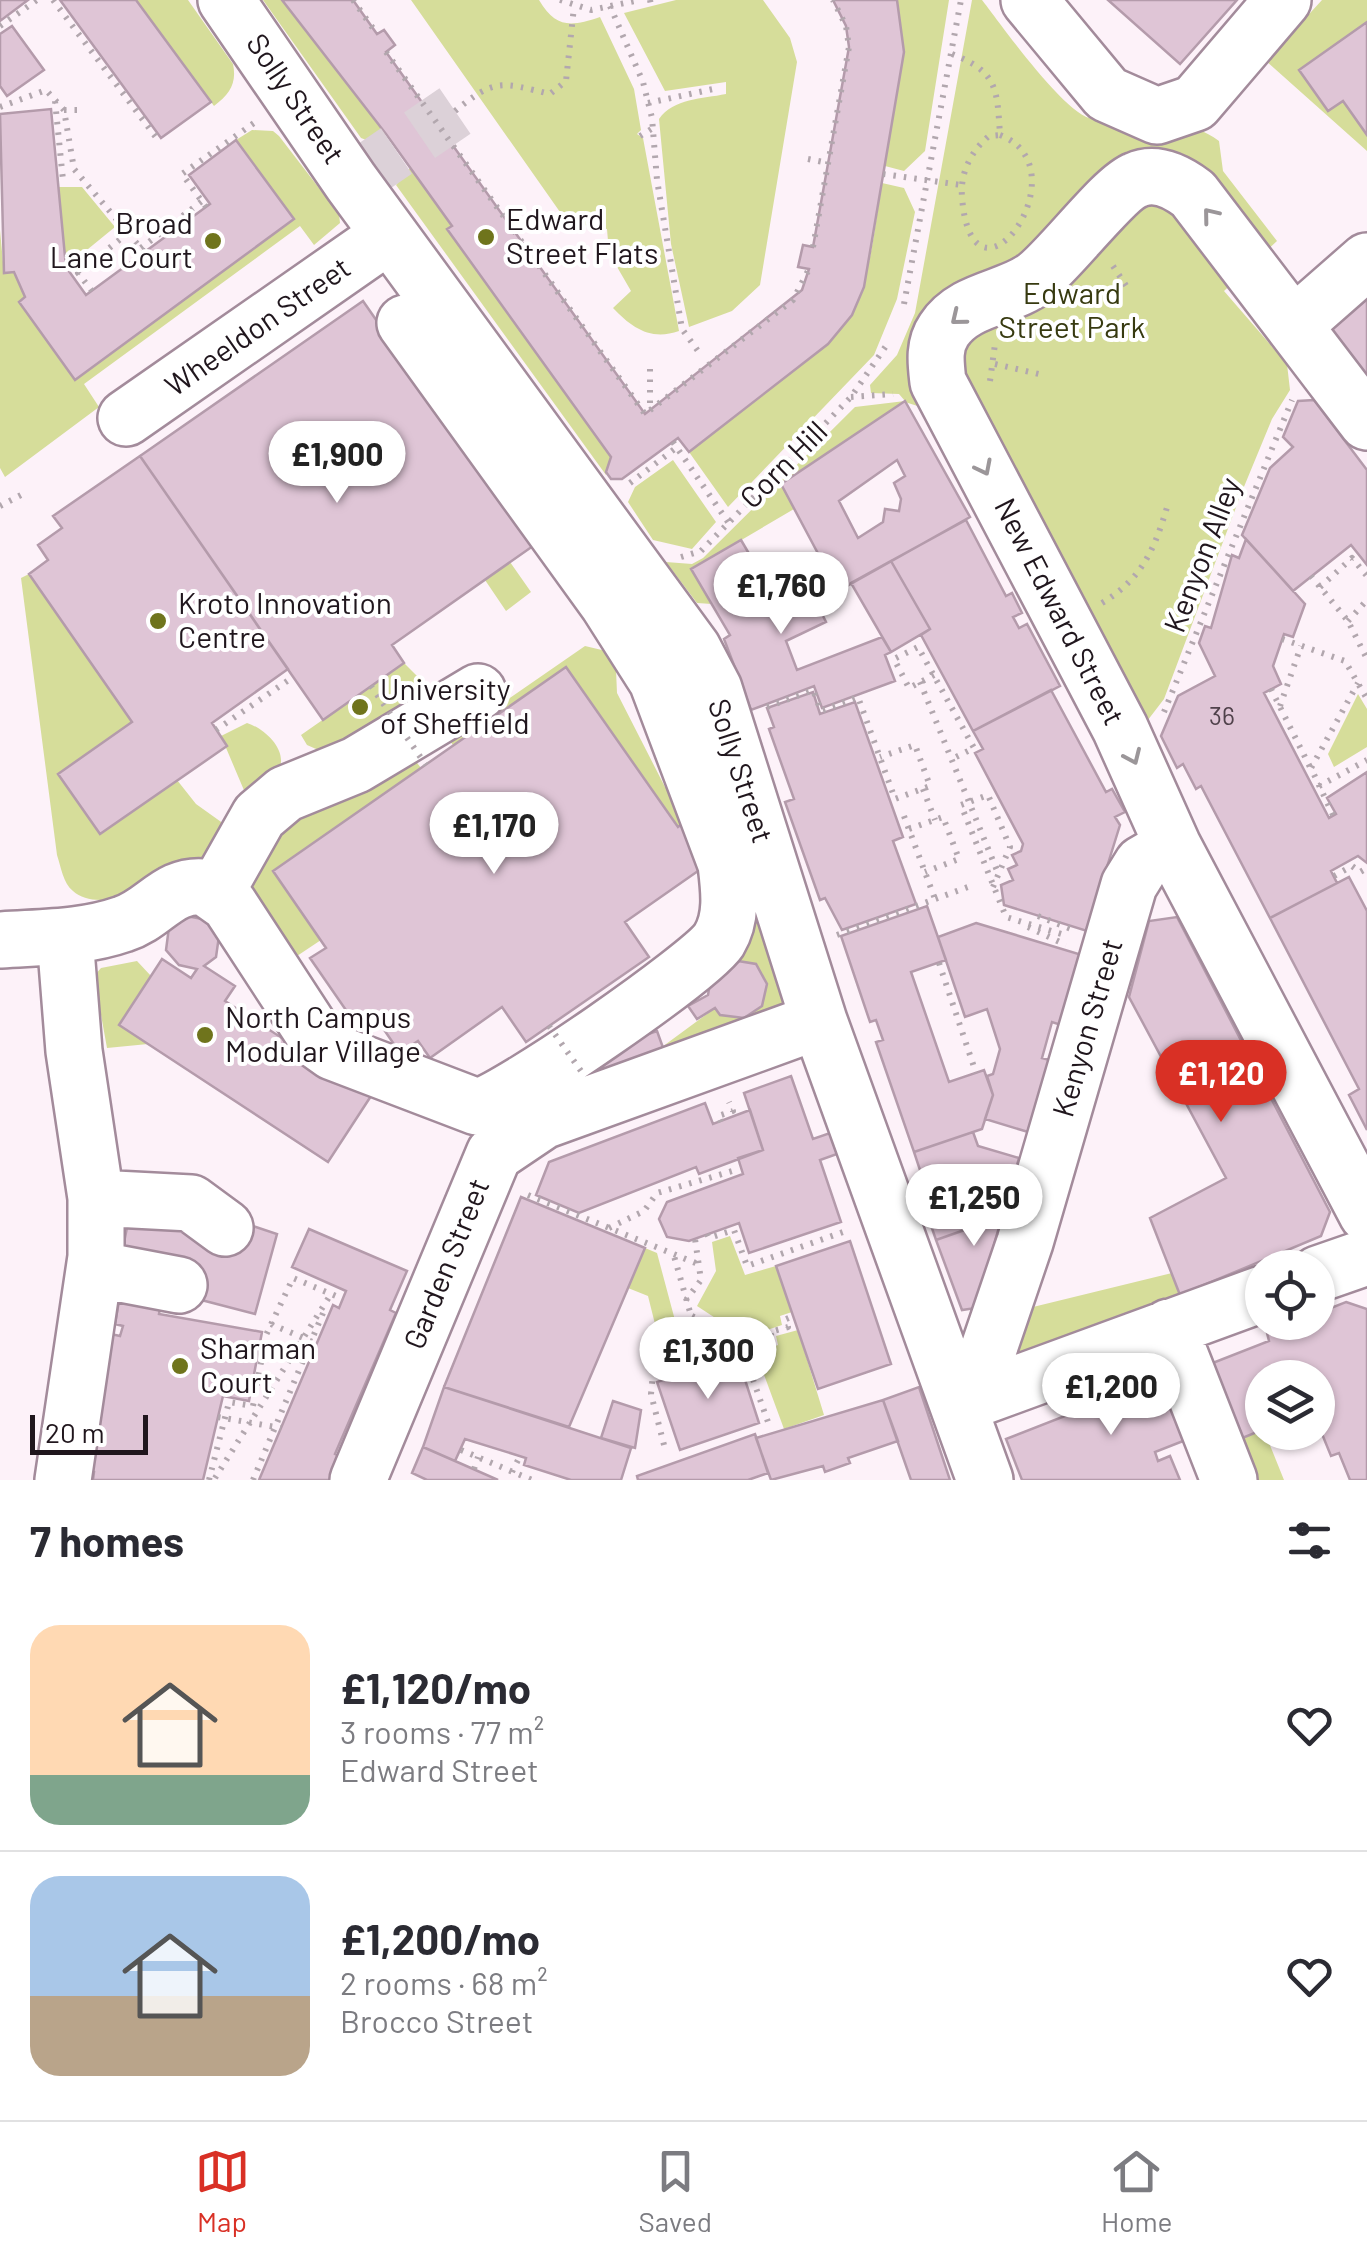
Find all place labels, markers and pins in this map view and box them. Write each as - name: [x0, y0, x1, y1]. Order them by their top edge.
- place label: Edward Street Flats: [506, 200, 658, 270]
- place label: Broad Lane Court: [50, 204, 193, 274]
- marker: Edward Street Flats: [475, 226, 497, 248]
- marker: Broad Lane Court: [202, 230, 224, 252]
- pin: £1,900: [256, 421, 418, 506]
- pin: £1,760: [700, 552, 862, 637]
- place label: Kroto Innovation Centre: [178, 584, 392, 654]
- marker: Kroto Innovation Centre: [147, 610, 169, 632]
- place label: University of Sheffield: [380, 670, 530, 740]
- marker: University of Sheffield: [349, 696, 371, 718]
- pin: £1,170: [413, 792, 575, 877]
- place label: North Campus Modular Village: [225, 998, 421, 1068]
- marker: North Campus Modular Village: [194, 1024, 216, 1046]
- pin: £1,120: [1140, 1040, 1302, 1125]
- pin: £1,250: [893, 1164, 1055, 1249]
- pin: £1,300: [627, 1317, 789, 1402]
- place label: Sharman Court: [200, 1329, 316, 1399]
- pin: £1,200: [1030, 1353, 1192, 1438]
- marker: Sharman Court: [169, 1355, 191, 1377]

